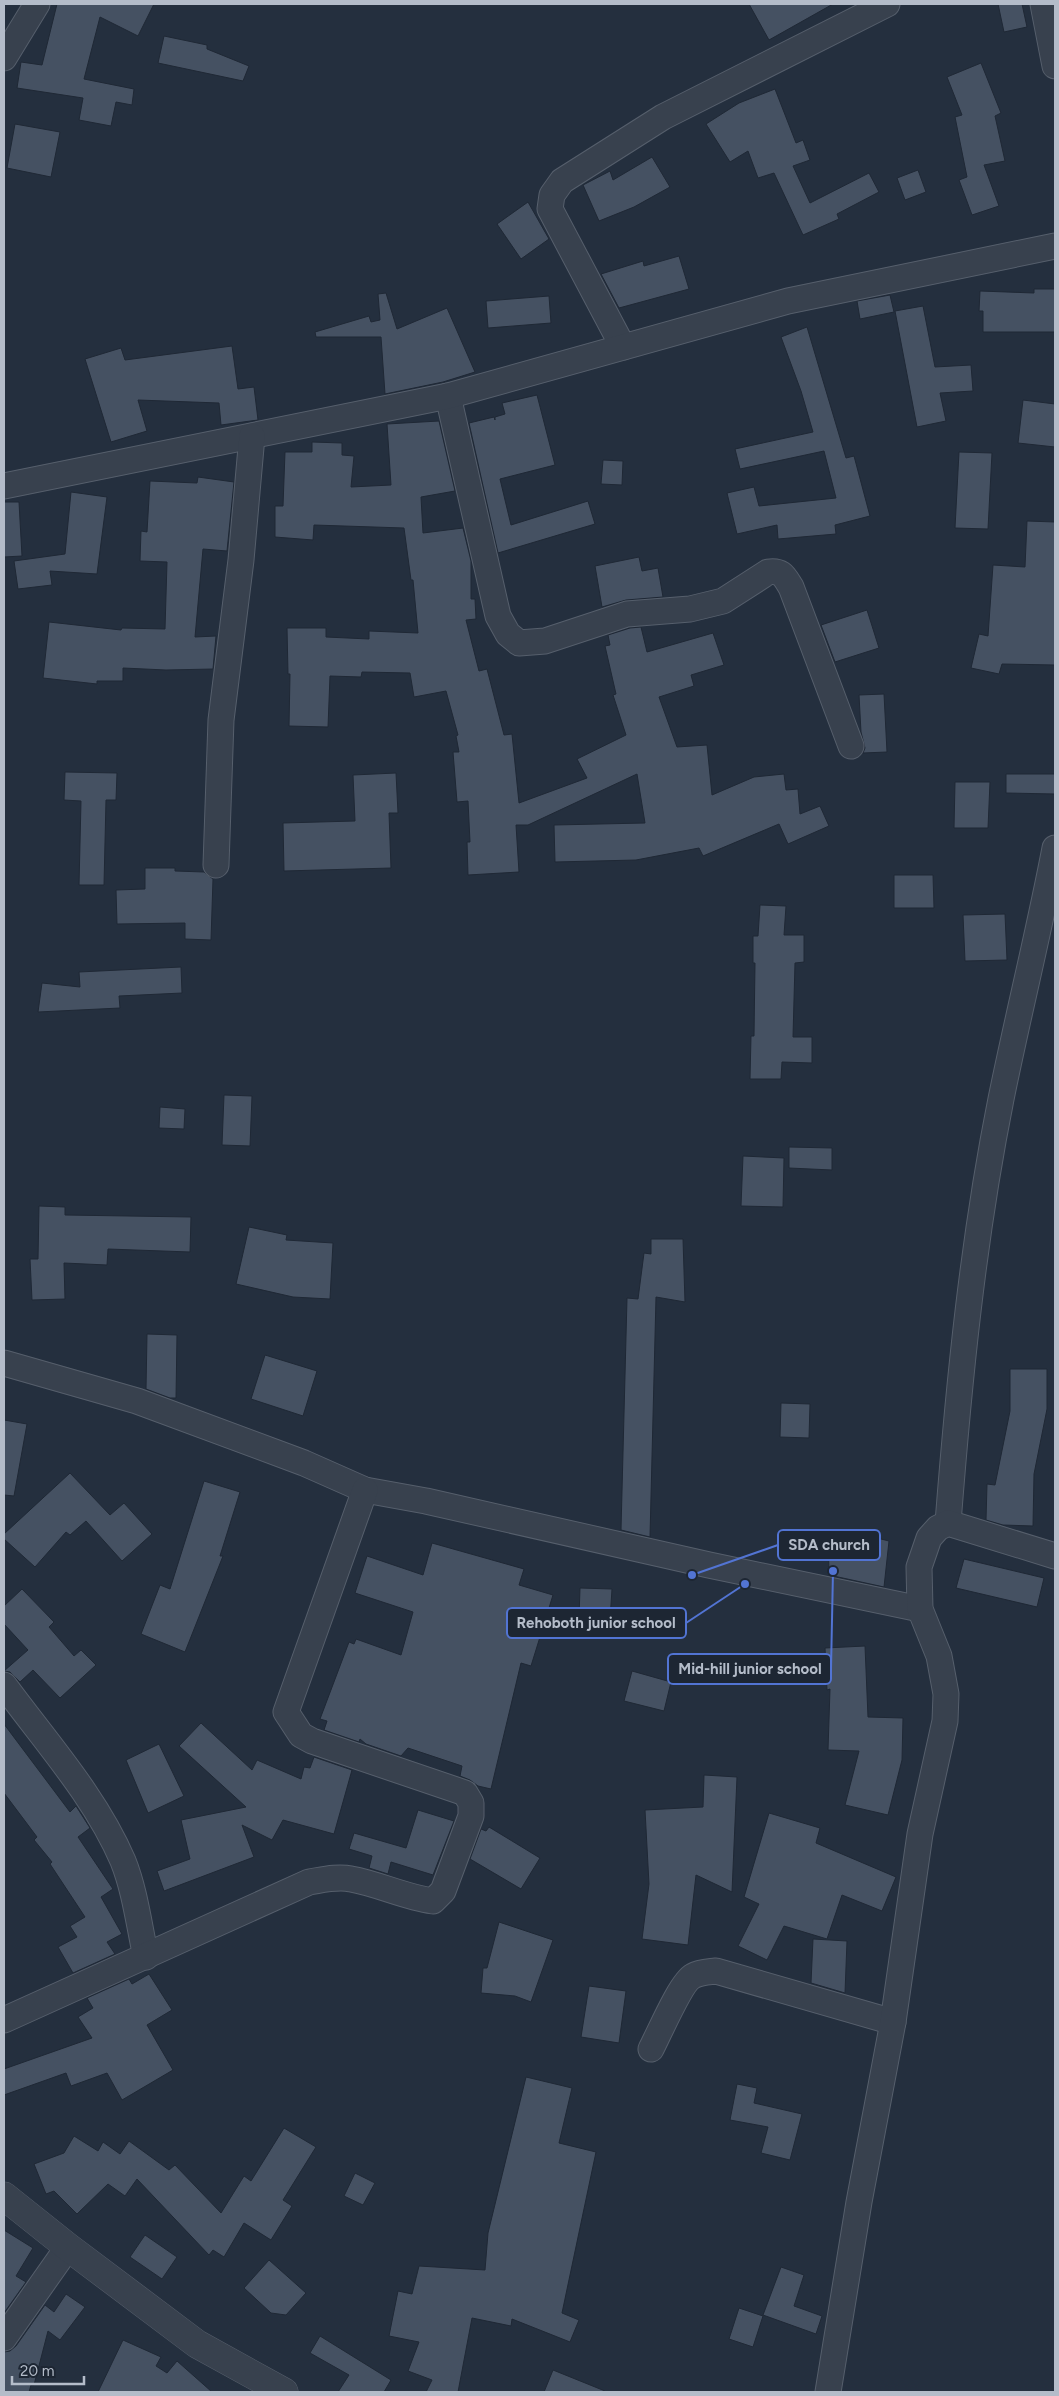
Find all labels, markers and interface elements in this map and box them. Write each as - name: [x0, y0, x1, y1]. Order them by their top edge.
- callout: SDA church: [778, 1530, 880, 1560]
- text: SDA church: [788, 1536, 870, 1554]
- callout: Rehoboth junior school: [507, 1608, 686, 1638]
- text: Rehoboth junior school: [516, 1614, 676, 1632]
- callout: Mid-hill junior school: [668, 1654, 831, 1684]
- text: Mid-hill junior school: [678, 1660, 822, 1678]
- scale bar: [12, 2354, 85, 2386]
- text: 20 m: [20, 2362, 54, 2380]

